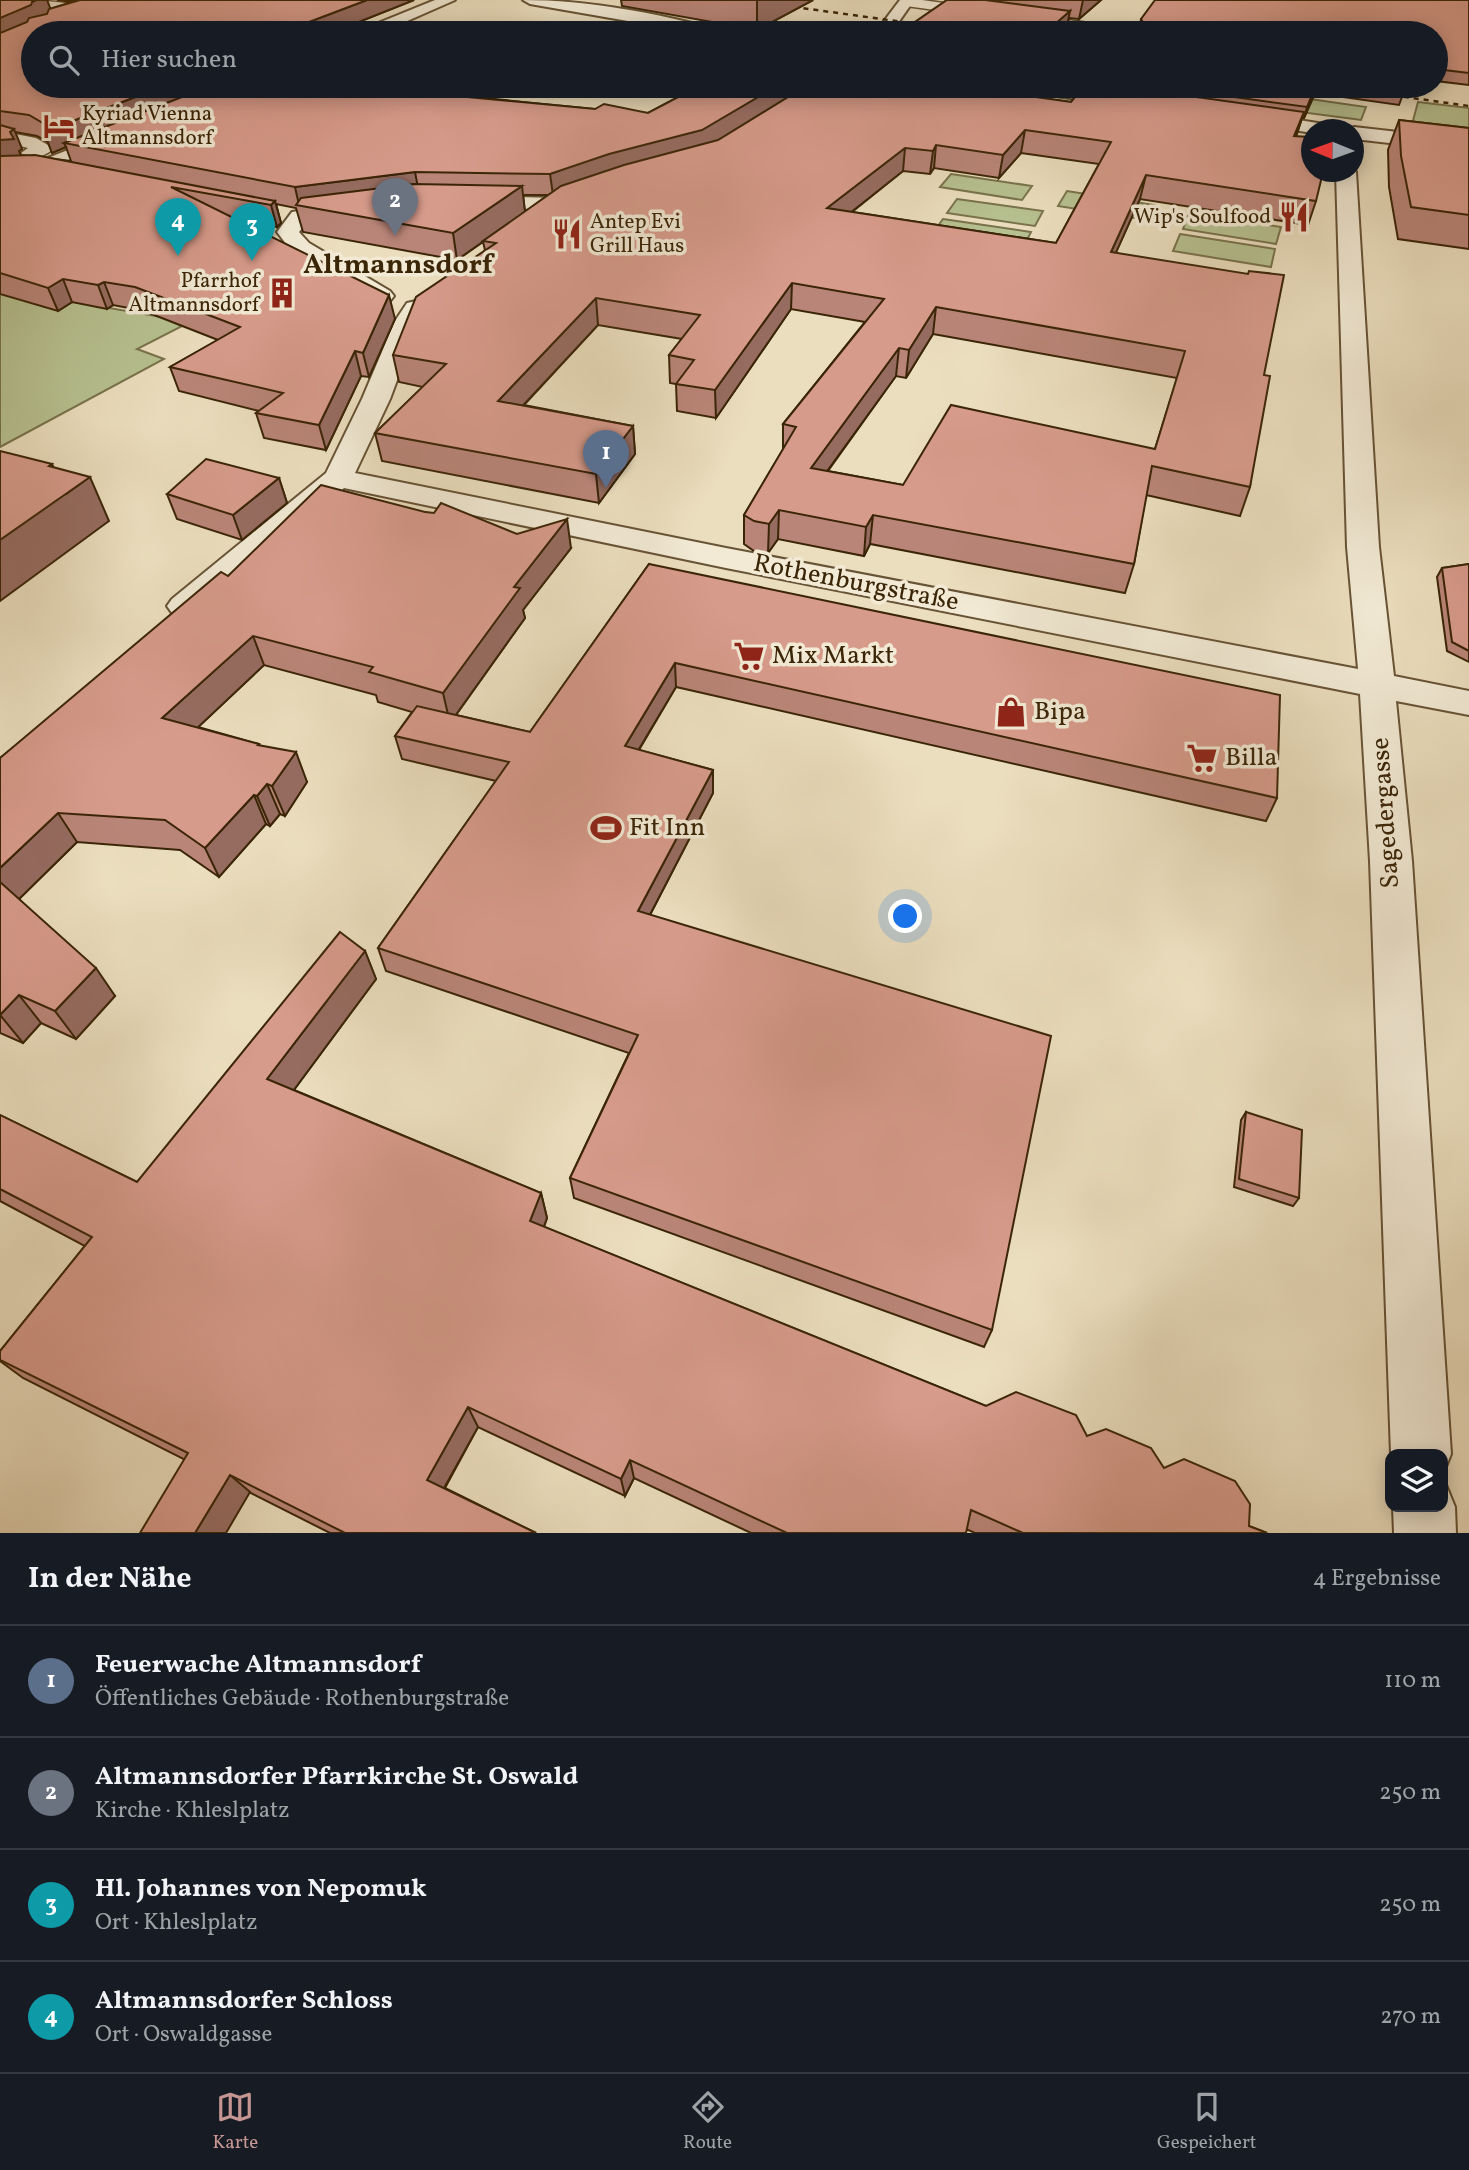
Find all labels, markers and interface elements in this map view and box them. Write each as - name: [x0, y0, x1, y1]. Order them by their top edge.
- search box: [21, 21, 1448, 98]
- icon: search: [45, 41, 83, 79]
- text: Hier suchen: [101, 42, 237, 78]
- place label: Kyriad Vienna Altmannsdorf: [82, 100, 214, 153]
- hotel icon: Kyriad Vienna Altmannsdorf: [42, 109, 76, 143]
- north arrow: [1301, 119, 1364, 182]
- pin: 2: [372, 178, 418, 236]
- pin: 4: [155, 198, 201, 256]
- restaurant icon: Wip's Soulfood: [1277, 200, 1311, 234]
- pin: 3: [229, 203, 275, 261]
- place label: Wip's Soulfood: [1134, 203, 1271, 232]
- place label: Antep Evi Grill Haus: [590, 208, 684, 261]
- restaurant icon: Antep Evi Grill Haus: [550, 217, 584, 251]
- district label: Altmannsdorf: [303, 246, 495, 285]
- place label: Pfarrhof Altmannsdorf: [128, 267, 261, 320]
- building icon: Pfarrhof Altmannsdorf: [265, 276, 299, 310]
- pin: 1: [583, 430, 629, 488]
- street label: Rothenburgstraße: [750, 545, 962, 621]
- place label: Mix Markt: [772, 638, 894, 674]
- supermarket icon: Mix Markt: [732, 639, 766, 673]
- place label: Bipa: [1034, 694, 1086, 730]
- shop icon: Bipa: [994, 695, 1028, 729]
- street label: Sagedergasse: [1363, 736, 1409, 890]
- place label: Billa: [1225, 740, 1278, 776]
- supermarket icon: Billa: [1185, 741, 1219, 775]
- place label: Fit Inn: [629, 810, 705, 846]
- sports icon: Fit Inn: [589, 811, 623, 845]
- your location: [888, 899, 922, 933]
- map controls: [1385, 1449, 1448, 1512]
- button: layers: [1385, 1449, 1448, 1512]
- text: In der Nähe: [28, 1558, 192, 1600]
- text: 4 Ergebnisse: [1313, 1563, 1441, 1595]
- text: Feuerwache Altmannsdorf: [95, 1647, 421, 1683]
- text: 1: [46, 1665, 56, 1697]
- text: 110 m: [1384, 1665, 1441, 1697]
- text: Öffentliches Gebäude · Rothenburgstraße: [95, 1683, 509, 1715]
- text: Altmannsdorfer Pfarrkirche St. Oswald: [95, 1759, 578, 1795]
- text: 2: [45, 1777, 57, 1809]
- text: 250 m: [1379, 1777, 1441, 1809]
- text: Kirche · Khleslplatz: [95, 1795, 290, 1827]
- text: Hl. Johannes von Nepomuk: [95, 1871, 427, 1907]
- text: 3: [45, 1889, 57, 1921]
- text: 250 m: [1379, 1889, 1441, 1921]
- text: Ort · Khleslplatz: [95, 1907, 258, 1939]
- text: Altmannsdorfer Schloss: [95, 1983, 393, 2019]
- text: 4: [44, 2001, 58, 2033]
- text: 270 m: [1380, 2001, 1441, 2033]
- text: Ort · Oswaldgasse: [95, 2019, 272, 2051]
- tab: Karte: [212, 2088, 258, 2156]
- tab: Route: [683, 2088, 732, 2156]
- tab: Gespeichert: [1157, 2088, 1257, 2156]

